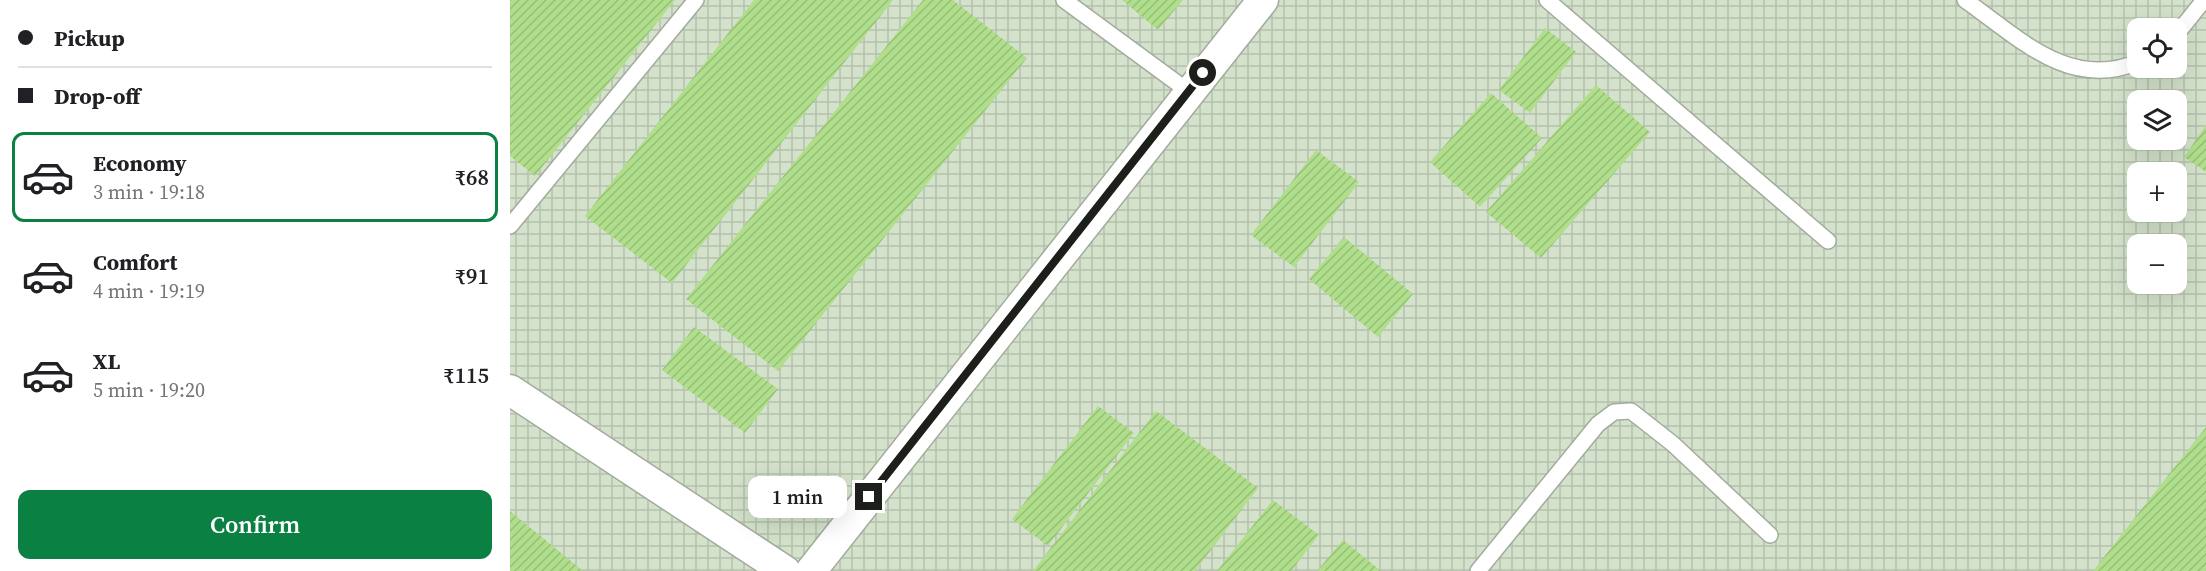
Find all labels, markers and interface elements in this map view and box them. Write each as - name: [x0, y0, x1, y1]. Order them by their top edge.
- map controls: [2127, 18, 2187, 294]
- button: locate: [2127, 18, 2187, 78]
- text: Pickup: [54, 23, 125, 53]
- route start: [1189, 59, 1216, 86]
- text: Drop-off: [54, 81, 140, 111]
- button: layers: [2127, 90, 2187, 150]
- text: Economy: [93, 148, 187, 178]
- icon: car: [21, 150, 75, 204]
- text: ₹68: [455, 162, 489, 192]
- button: +: [2127, 162, 2187, 222]
- text: 3 min · 19:18: [93, 178, 205, 206]
- button: −: [2127, 234, 2187, 294]
- text: Comfort: [93, 247, 177, 277]
- icon: car: [21, 249, 75, 303]
- text: ₹91: [455, 261, 489, 291]
- text: 4 min · 19:19: [93, 277, 205, 305]
- text: XL: [93, 346, 120, 376]
- icon: car: [21, 348, 75, 402]
- text: ₹115: [443, 360, 489, 390]
- text: 5 min · 19:20: [93, 376, 205, 404]
- callout: 1 min: [749, 476, 848, 518]
- text: 1 min: [772, 483, 823, 511]
- route end: [855, 483, 882, 510]
- button: Confirm: [18, 490, 492, 559]

